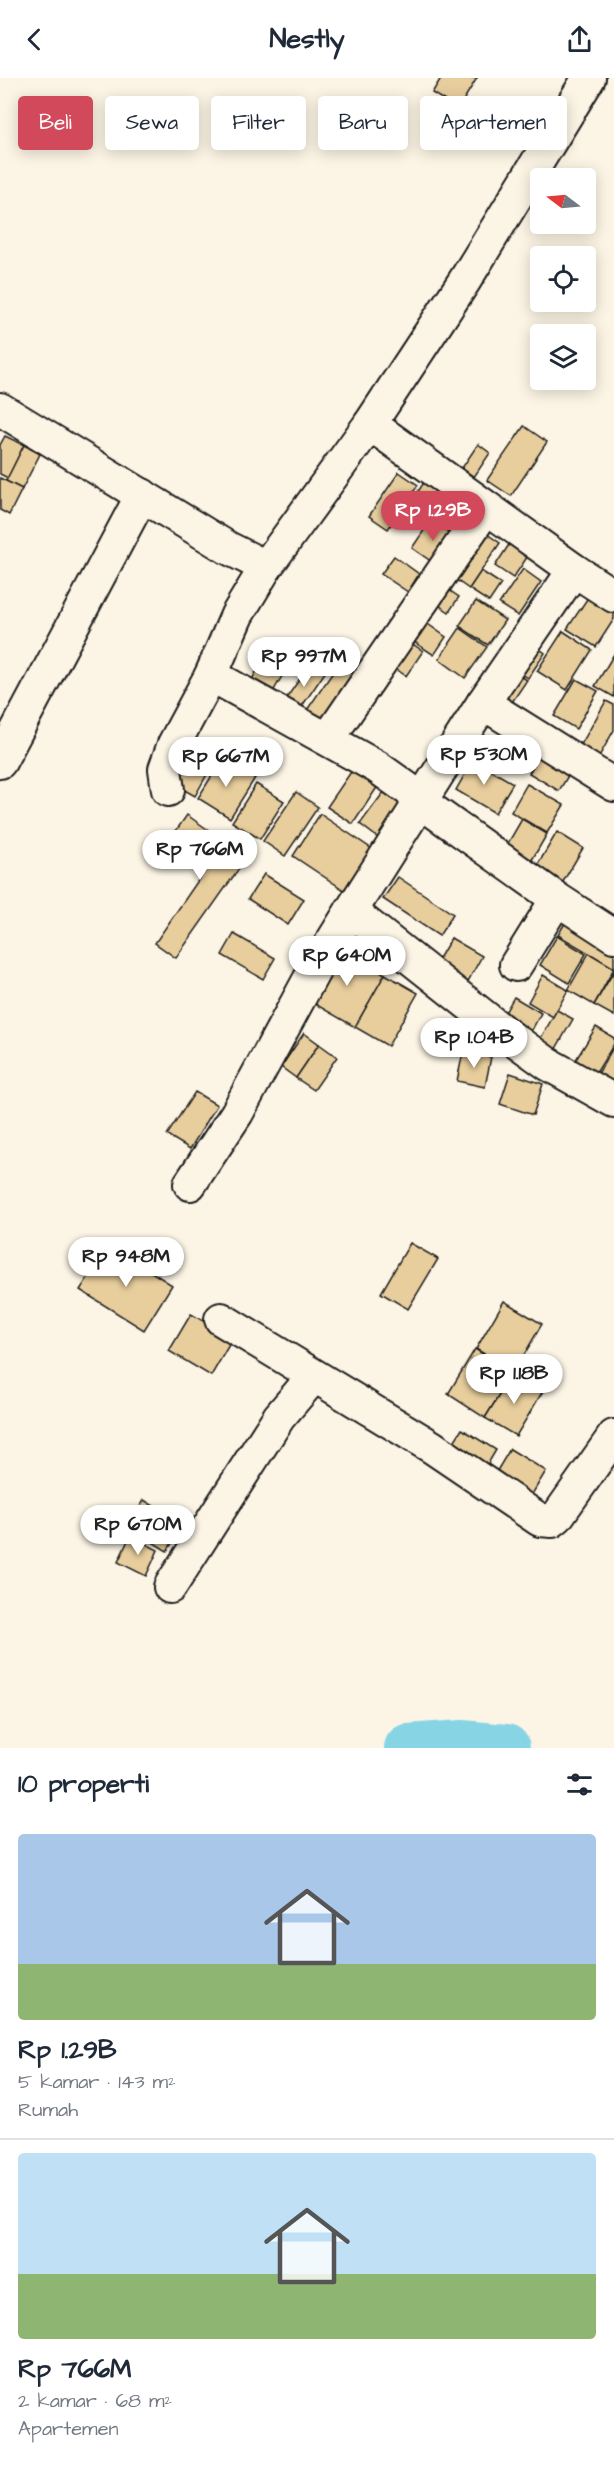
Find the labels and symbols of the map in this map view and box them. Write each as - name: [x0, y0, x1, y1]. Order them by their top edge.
- north arrow: [530, 168, 596, 234]
- pin: Rp 1.29B: [371, 491, 495, 542]
- pin: Rp 997M: [249, 637, 359, 688]
- pin: Rp 530M: [429, 735, 539, 786]
- pin: Rp 667M: [171, 737, 281, 788]
- pin: Rp 766M: [145, 830, 255, 881]
- pin: Rp 640M: [292, 936, 402, 987]
- pin: Rp 1.04B: [412, 1018, 536, 1069]
- pin: Rp 948M: [71, 1237, 181, 1288]
- pin: Rp 1.18B: [452, 1354, 576, 1405]
- pin: Rp 670M: [83, 1505, 193, 1556]

